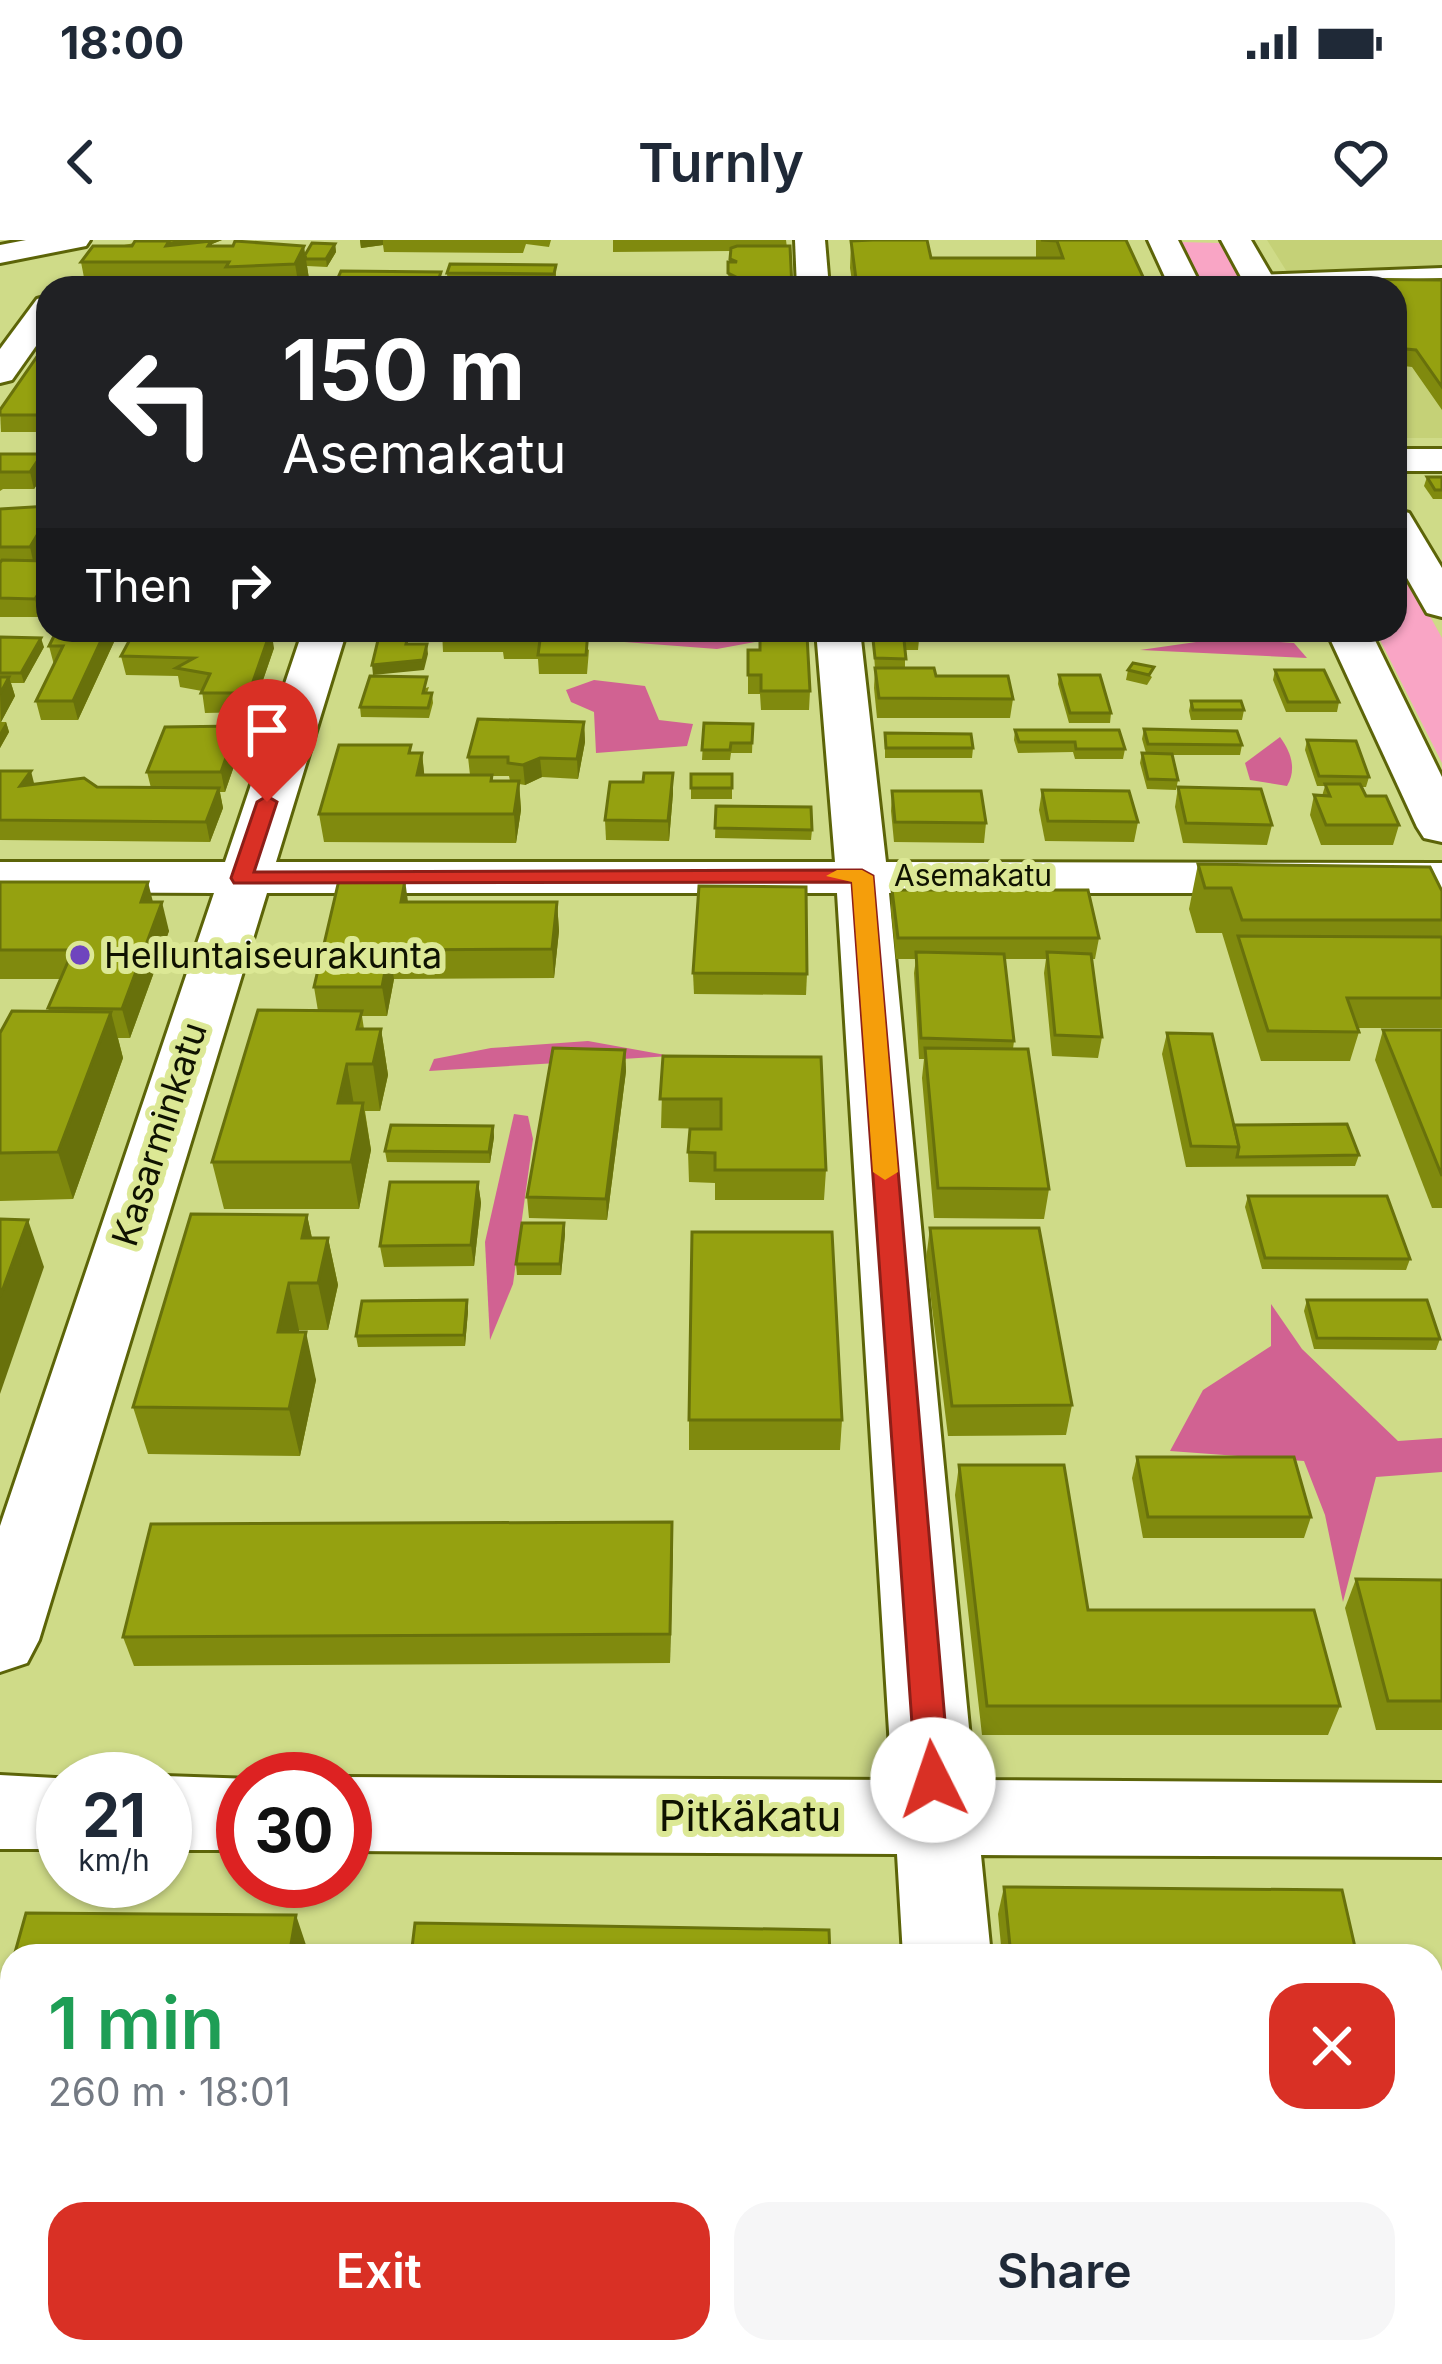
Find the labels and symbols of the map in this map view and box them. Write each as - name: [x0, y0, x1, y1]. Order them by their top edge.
- pin: [216, 679, 318, 802]
- street label: Asemakatu: [894, 857, 1052, 893]
- place label: Helluntaiseurakunta: [104, 933, 442, 977]
- marker: Helluntaiseurakunta: [67, 942, 93, 968]
- street label: Kasarminkatu: [102, 1017, 216, 1251]
- position arrow: [870, 1717, 996, 1843]
- speed limit sign: 30: [216, 1752, 372, 1908]
- street label: Pitkäkatu: [659, 1790, 841, 1841]

